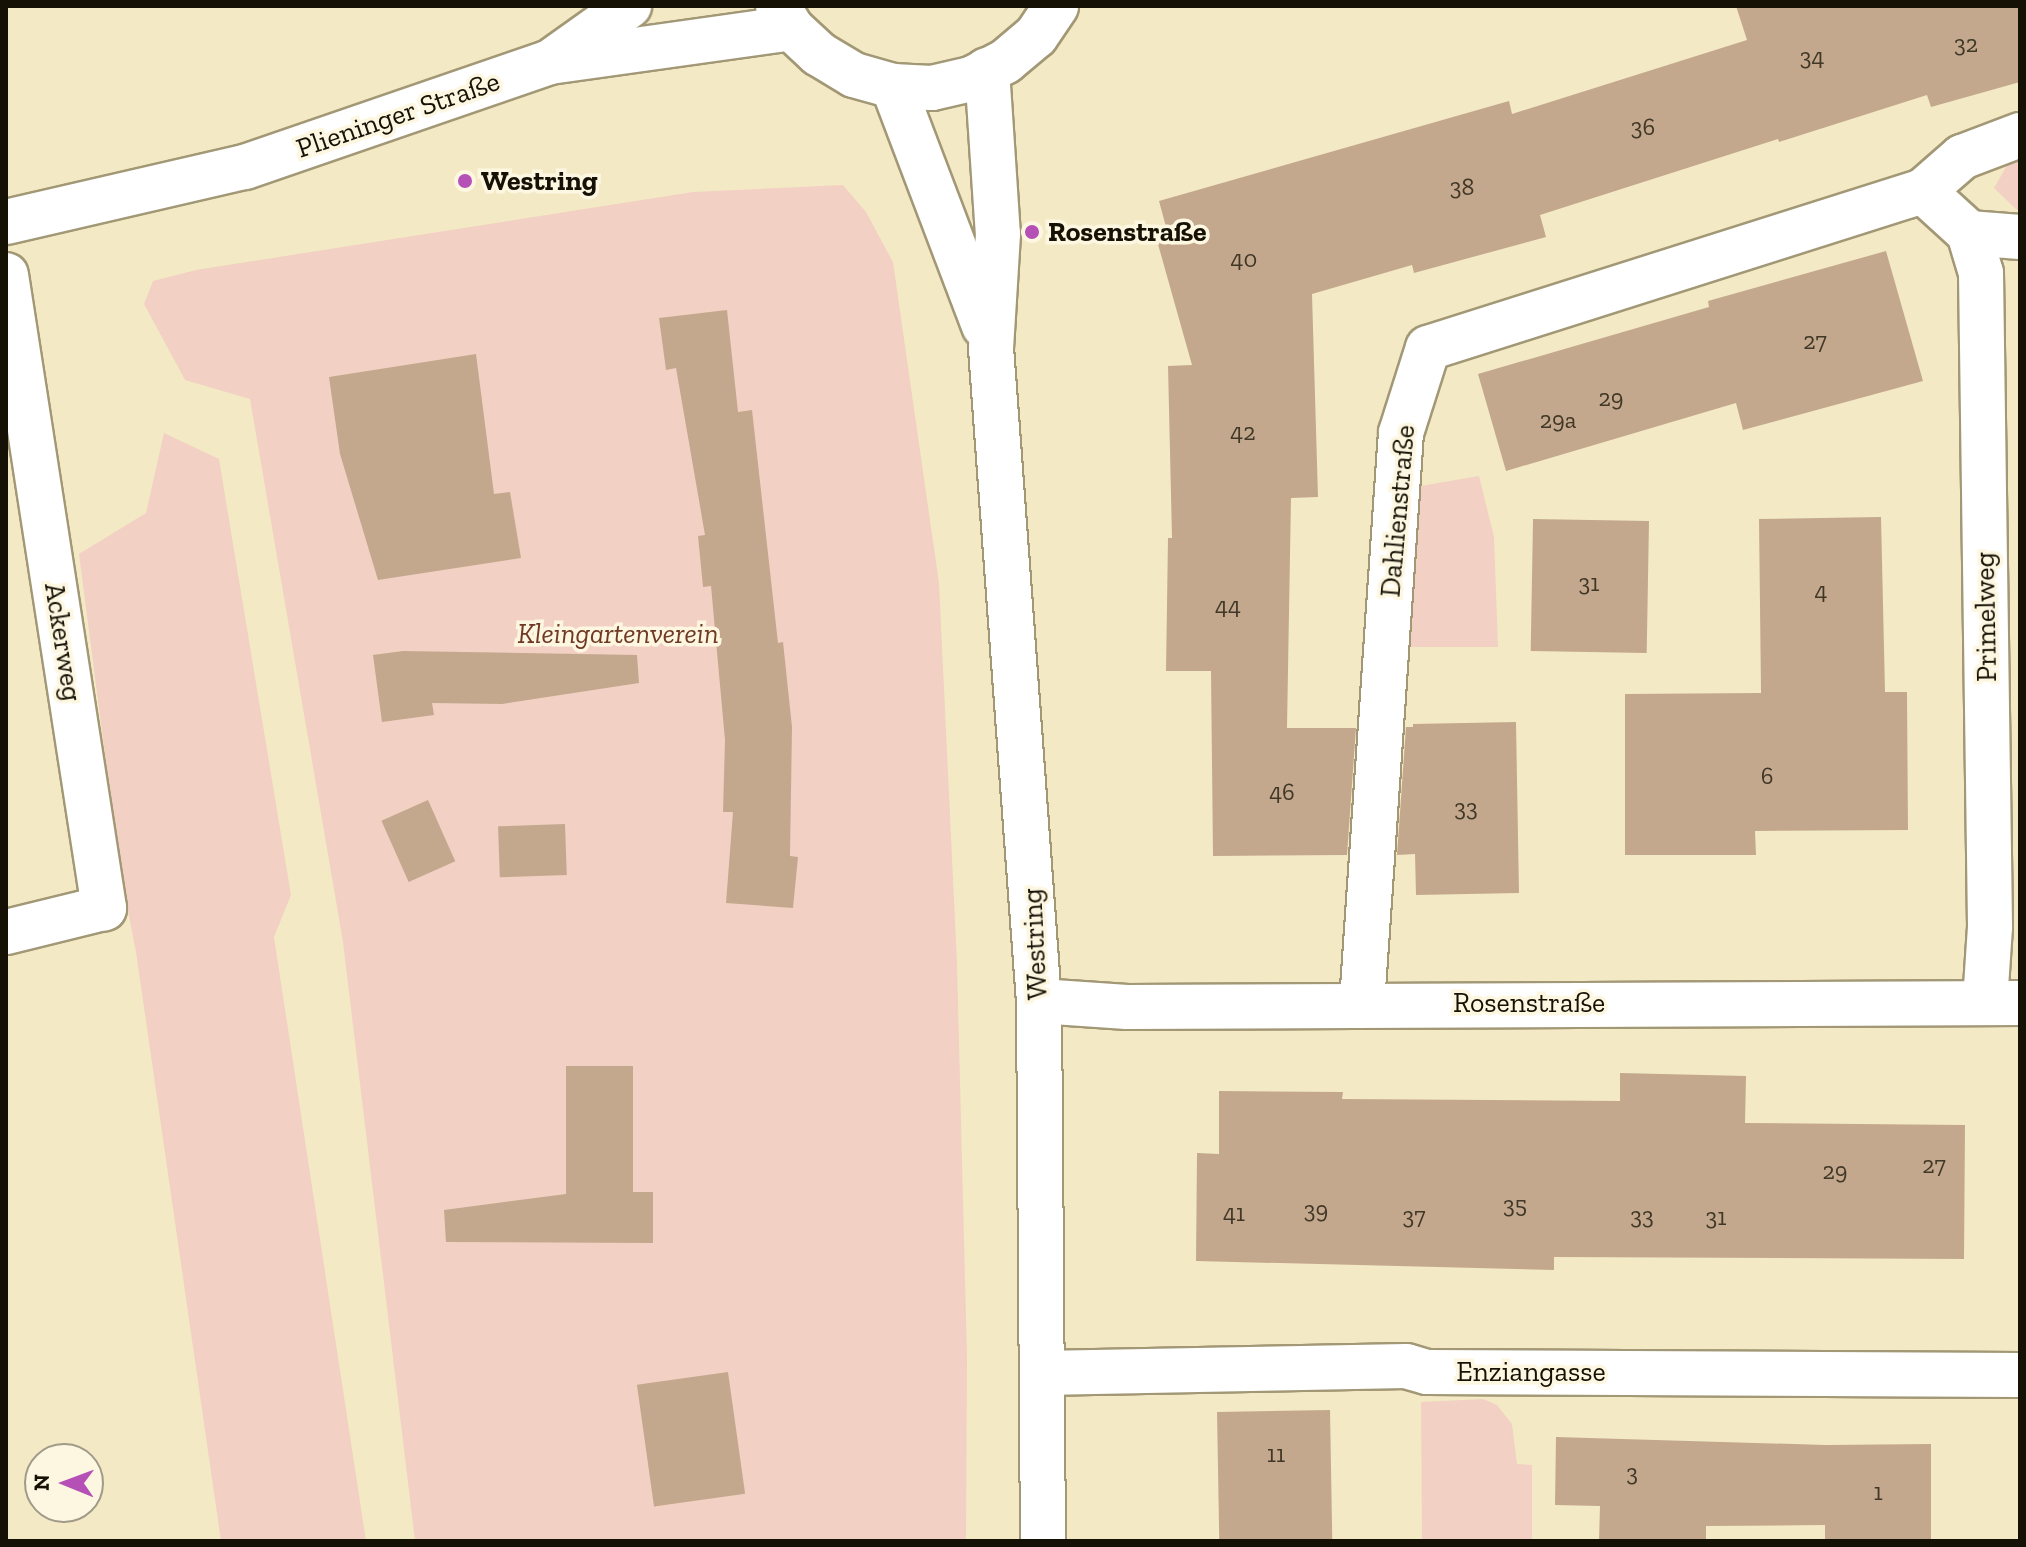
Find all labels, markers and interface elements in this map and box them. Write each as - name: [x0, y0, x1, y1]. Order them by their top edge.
- house number: 32: [1954, 30, 1978, 58]
- house number: 34: [1800, 43, 1824, 71]
- street label: Plieninger Straße: [292, 64, 504, 166]
- house number: 36: [1631, 113, 1655, 141]
- place label: Westring: [481, 164, 598, 198]
- marker: Westring: [456, 172, 474, 190]
- house number: 38: [1450, 173, 1474, 201]
- place label: Rosenstraße: [1048, 215, 1207, 249]
- marker: Rosenstraße: [1023, 223, 1041, 241]
- house number: 40: [1231, 245, 1257, 273]
- house number: 27: [1803, 327, 1827, 355]
- house number: 29: [1598, 384, 1624, 412]
- house number: 29a: [1540, 406, 1576, 434]
- house number: 42: [1230, 418, 1256, 446]
- street label: Dahlienstraße: [1374, 424, 1422, 598]
- street label: Primelweg: [1968, 552, 2004, 682]
- house number: 31: [1579, 569, 1599, 597]
- house number: 4: [1815, 577, 1827, 605]
- street label: Ackerweg: [37, 580, 89, 704]
- house number: 44: [1215, 592, 1241, 620]
- park label: Kleingartenverein: [517, 617, 719, 651]
- house number: 6: [1761, 762, 1773, 790]
- house number: 46: [1269, 778, 1295, 806]
- house number: 33: [1454, 794, 1478, 822]
- street label: Westring: [1015, 887, 1055, 1001]
- street label: Rosenstraße: [1453, 986, 1605, 1020]
- house number: 27: [1922, 1151, 1946, 1179]
- house number: 29: [1822, 1157, 1848, 1185]
- house number: 35: [1503, 1191, 1527, 1219]
- house number: 39: [1304, 1196, 1328, 1224]
- house number: 41: [1223, 1199, 1245, 1227]
- house number: 37: [1402, 1202, 1426, 1230]
- house number: 33: [1630, 1202, 1654, 1230]
- house number: 31: [1706, 1203, 1726, 1231]
- street label: Enziangasse: [1456, 1355, 1606, 1389]
- house number: 11: [1267, 1440, 1285, 1468]
- north arrow: [24, 1443, 104, 1523]
- house number: 3: [1626, 1459, 1638, 1487]
- text: N: [28, 1474, 55, 1491]
- house number: 1: [1873, 1478, 1883, 1506]

